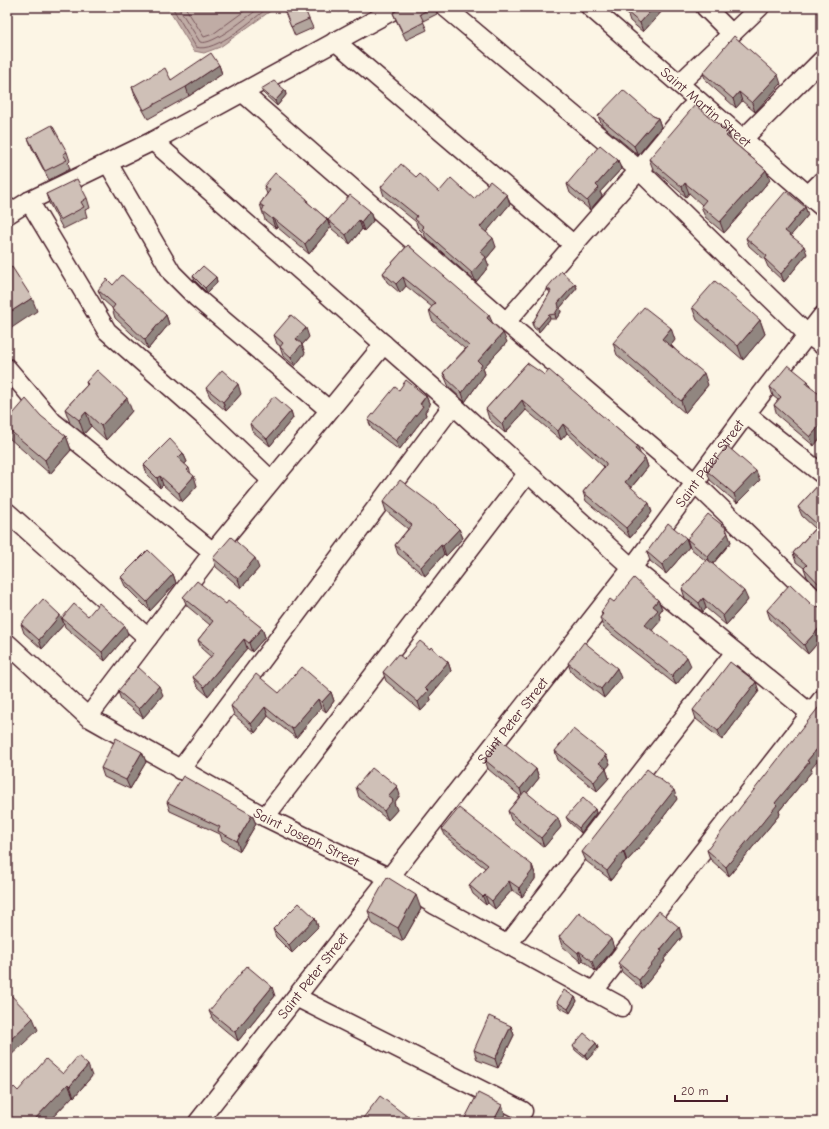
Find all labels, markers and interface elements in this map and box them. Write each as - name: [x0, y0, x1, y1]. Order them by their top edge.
- street label: Saint Martin Street: [657, 63, 755, 151]
- street label: Saint Peter Street: [671, 415, 748, 511]
- street label: Saint Peter Street: [473, 673, 552, 767]
- street label: Saint Joseph Street: [250, 804, 363, 871]
- street label: Saint Peter Street: [274, 928, 352, 1022]
- scale bar: [675, 1077, 727, 1103]
- text: 20 m: [681, 1084, 709, 1098]

